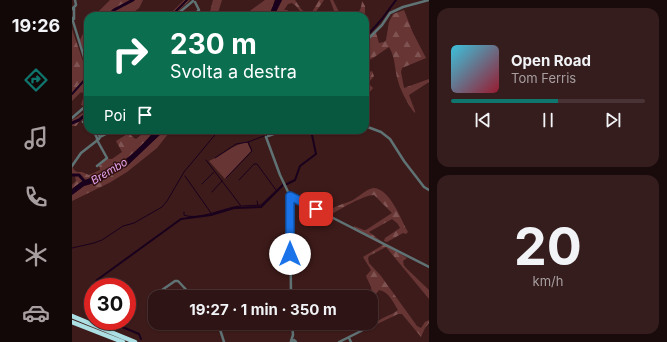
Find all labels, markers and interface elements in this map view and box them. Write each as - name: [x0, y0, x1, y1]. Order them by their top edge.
- text: 19:26: [12, 15, 60, 36]
- text: 230 m: [170, 27, 257, 61]
- icon: right: [104, 28, 156, 80]
- text: Open Road: [511, 51, 591, 70]
- text: Svolta a destra: [170, 61, 297, 82]
- icon: directions: [22, 66, 50, 94]
- text: Tom Ferris: [511, 70, 576, 86]
- icon: arrive: [134, 104, 156, 126]
- text: Poi: [104, 106, 126, 125]
- icon: previous: [472, 109, 494, 131]
- icon: pause: [537, 109, 559, 131]
- icon: next: [602, 109, 624, 131]
- icon: music: [22, 124, 50, 152]
- water label: Brembo: [88, 154, 130, 187]
- icon: phone: [22, 183, 50, 211]
- pin: [299, 192, 333, 226]
- icon: arrive: [305, 198, 327, 220]
- text: 20: [514, 215, 582, 278]
- position arrow: [269, 233, 311, 275]
- icon: climate: [22, 241, 50, 269]
- text: km/h: [533, 273, 563, 289]
- speed limit sign: 30: [84, 278, 136, 330]
- icon: car: [22, 299, 50, 327]
- text: 19:27 · 1 min · 350 m: [189, 300, 337, 319]

